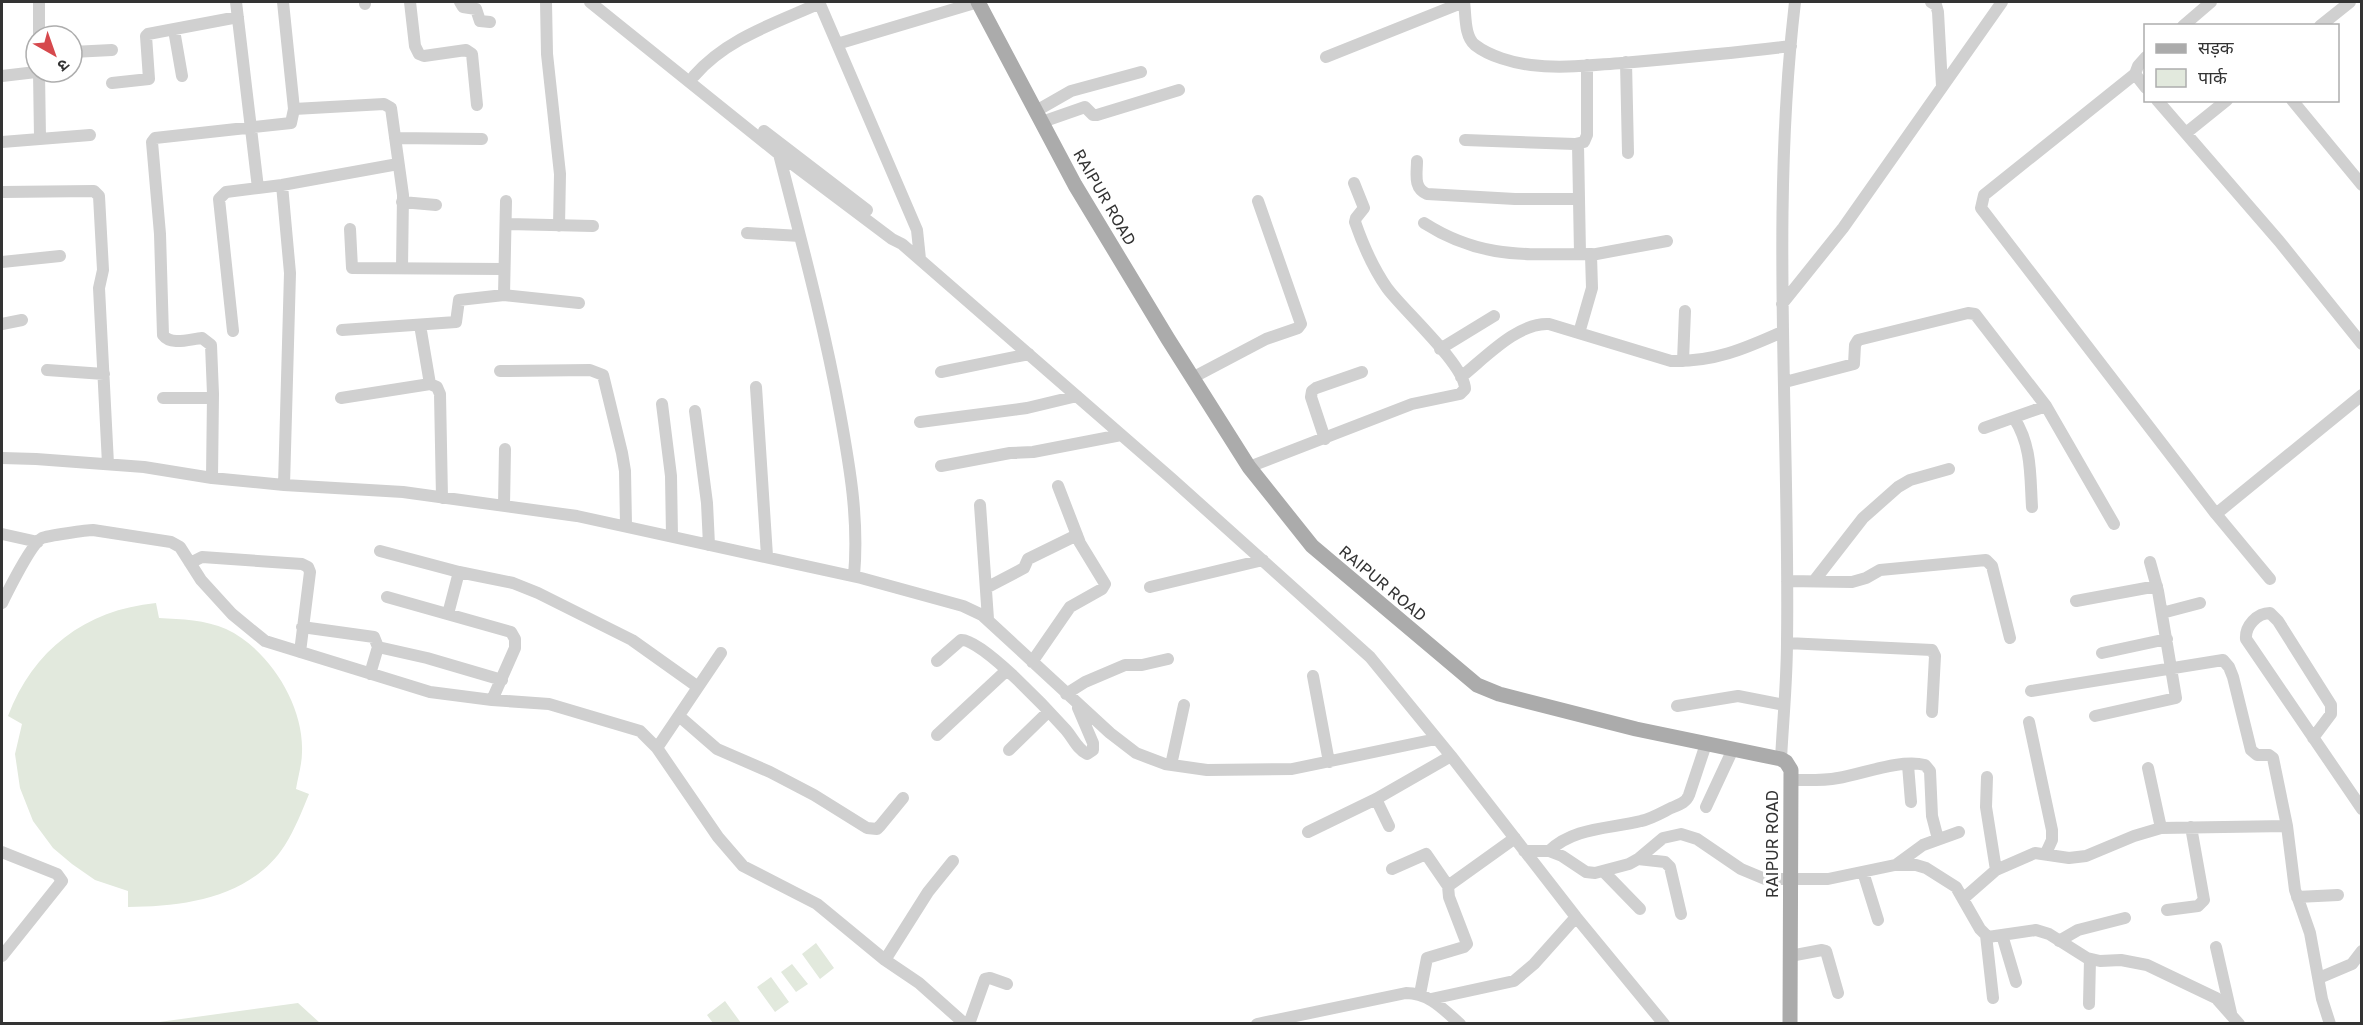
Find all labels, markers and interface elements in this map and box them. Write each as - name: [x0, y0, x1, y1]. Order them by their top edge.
- north arrow: [24, 24, 84, 84]
- legend: [2144, 24, 2339, 102]
- text: सड़क: [2198, 36, 2235, 58]
- text: उ: [53, 55, 74, 77]
- text: पार्क: [2198, 66, 2228, 88]
- street label: RAIPUR ROAD: [1069, 145, 1141, 249]
- street label: RAIPUR ROAD: [1335, 541, 1431, 625]
- street label: RAIPUR ROAD: [1762, 790, 1782, 898]

